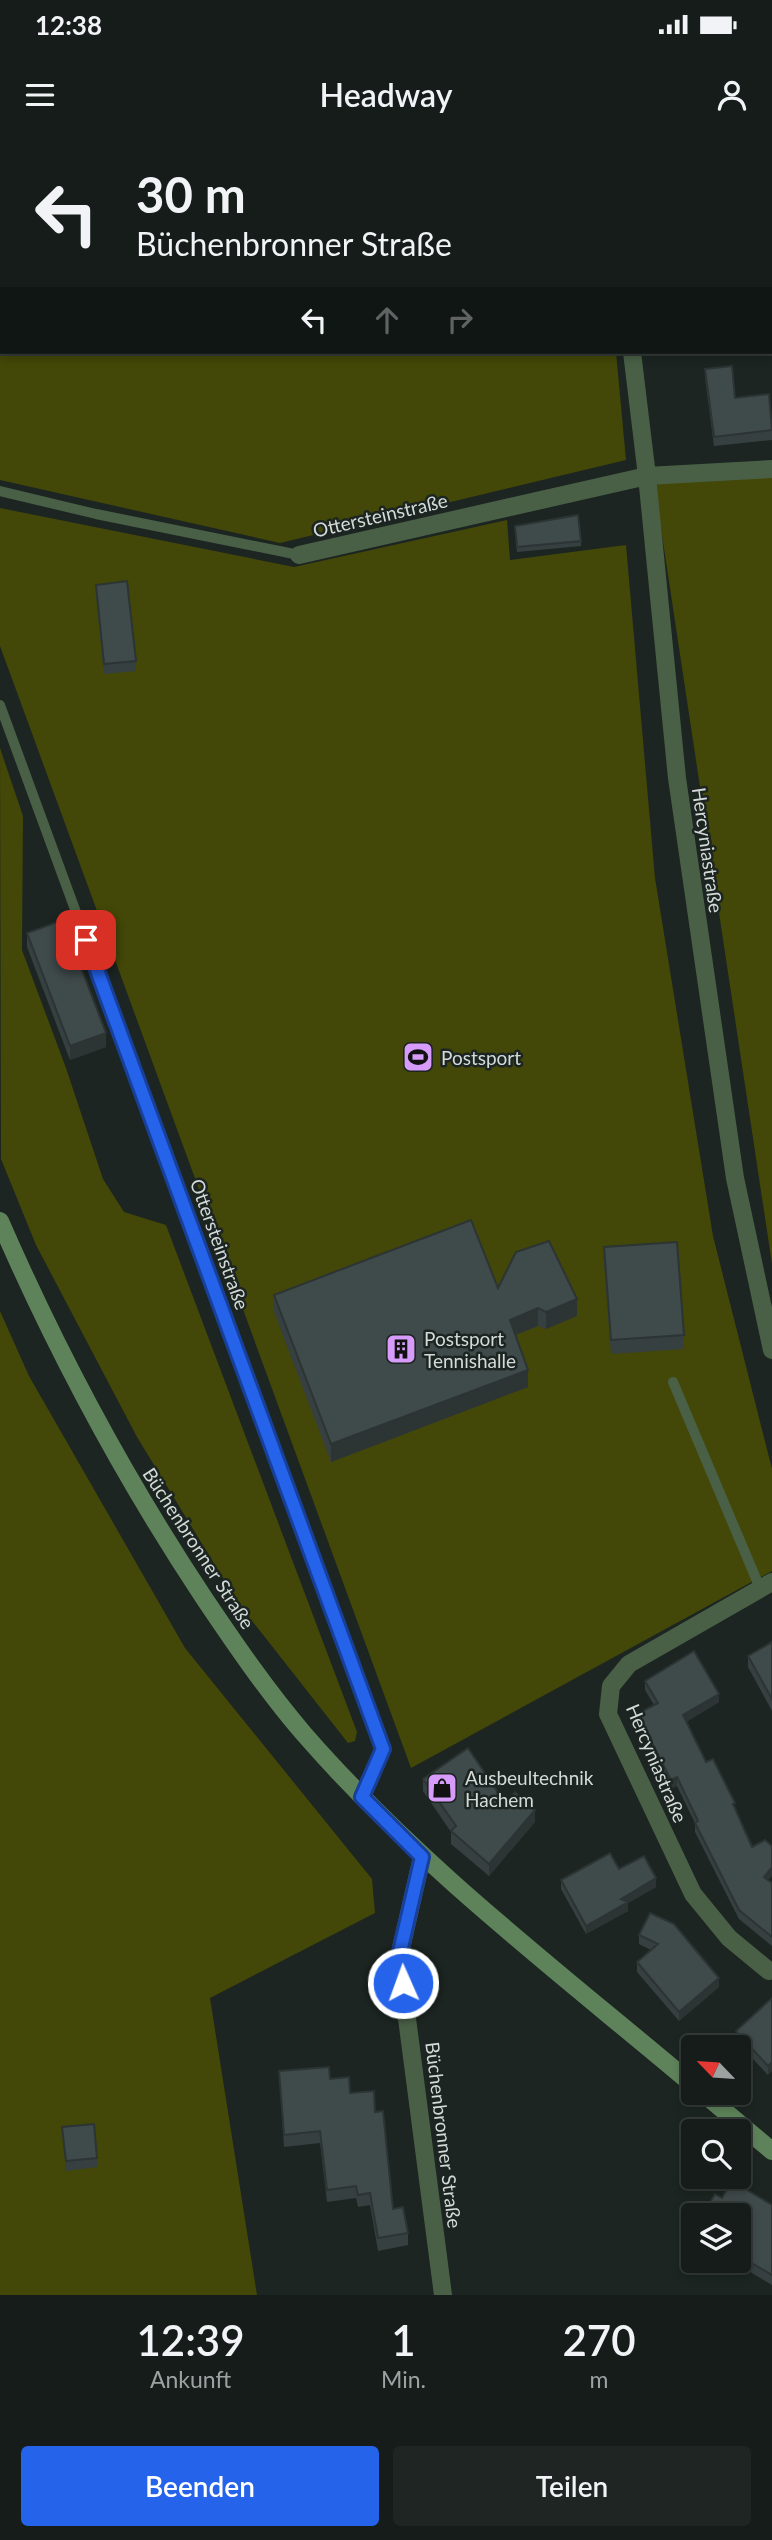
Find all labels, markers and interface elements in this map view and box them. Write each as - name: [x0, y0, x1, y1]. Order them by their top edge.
- text: 12:38: [35, 9, 102, 41]
- text: Headway: [320, 75, 452, 114]
- icon: menu: [21, 76, 59, 114]
- icon: person: [713, 76, 751, 114]
- text: 30 m: [136, 165, 246, 223]
- icon: left: [21, 168, 112, 259]
- text: Büchenbronner Straße: [136, 224, 452, 263]
- icon: left: [295, 301, 333, 339]
- icon: ahead: [368, 301, 406, 339]
- icon: right: [441, 301, 479, 339]
- street label: Ottersteinstraße: [310, 488, 450, 542]
- street label: Hercyniastraße: [688, 786, 728, 914]
- pin: [56, 910, 116, 970]
- icon: arrive: [67, 921, 105, 959]
- sports icon: Postsport: [401, 1040, 435, 1074]
- place label: Postsport: [441, 1046, 521, 1069]
- street label: Ottersteinstraße: [186, 1175, 254, 1313]
- place label: Postsport Tennishalle: [424, 1327, 516, 1372]
- building icon: Postsport Tennishalle: [384, 1332, 418, 1366]
- street label: Büchenbronner Straße: [138, 1463, 260, 1633]
- street label: Hercyniastraße: [622, 1700, 692, 1826]
- place label: Ausbeultechnik Hachem: [465, 1766, 594, 1811]
- shop icon: Ausbeultechnik Hachem: [425, 1771, 459, 1805]
- position arrow: [366, 1946, 440, 2020]
- north arrow: [681, 2035, 751, 2105]
- map controls: [681, 2035, 751, 2273]
- street label: Büchenbronner Straße: [421, 2041, 467, 2229]
- button: search: [681, 2119, 751, 2189]
- button: layers: [681, 2203, 751, 2273]
- text: 12:39: [136, 2315, 245, 2365]
- text: 1: [391, 2315, 416, 2365]
- text: 270: [562, 2315, 636, 2365]
- text: Ankunft: [150, 2365, 231, 2393]
- text: Min.: [381, 2365, 426, 2393]
- text: m: [590, 2365, 608, 2393]
- button: Beenden: [21, 2446, 379, 2526]
- button: Teilen: [393, 2446, 751, 2526]

